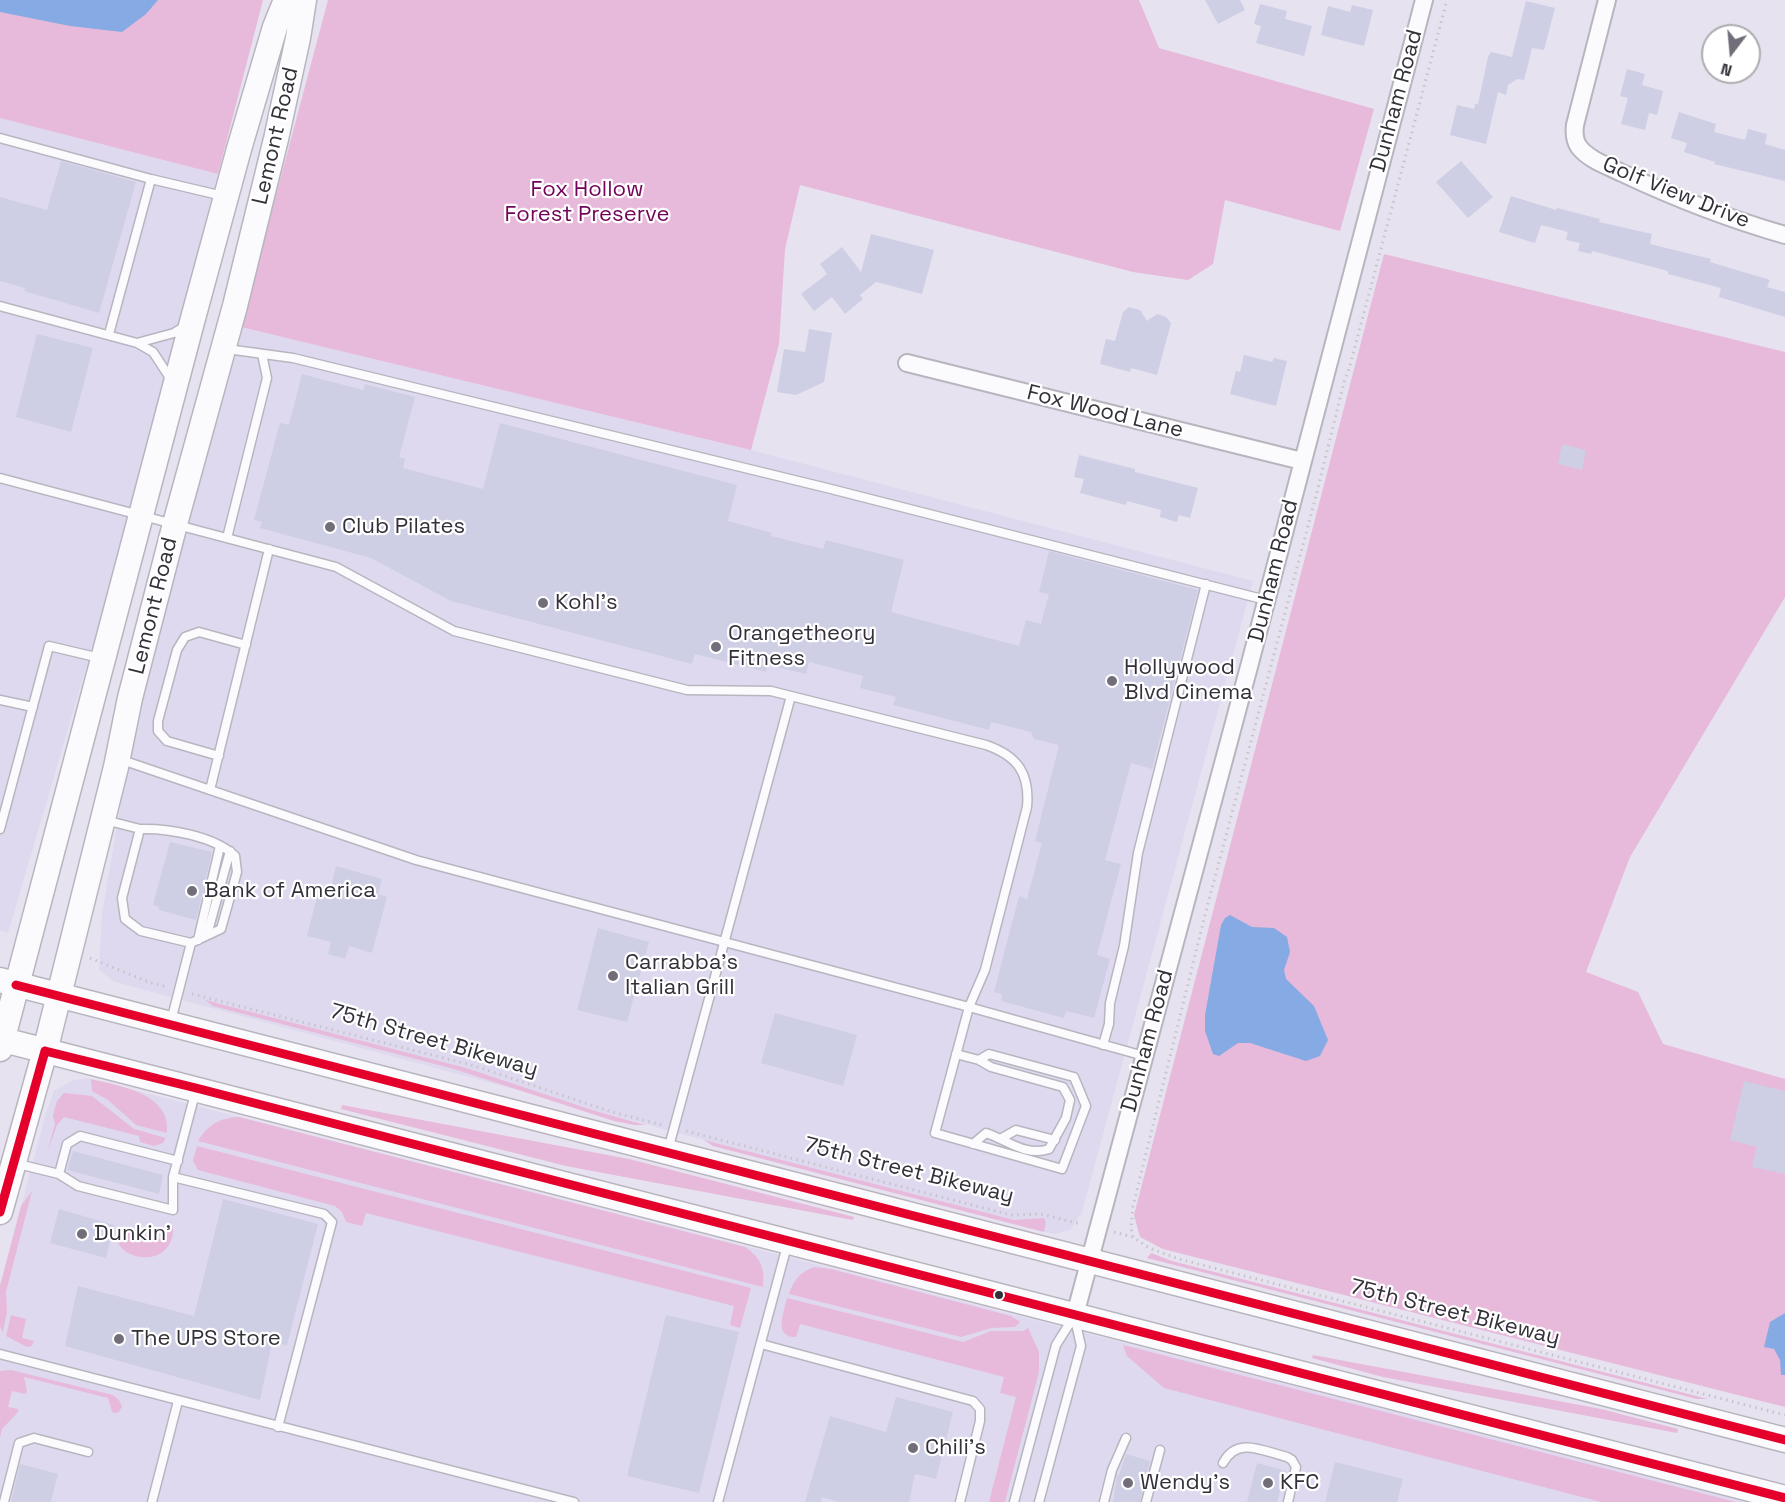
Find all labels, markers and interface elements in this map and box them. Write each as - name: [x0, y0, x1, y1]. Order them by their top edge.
- north arrow: [1701, 24, 1761, 84]
- street label: Dunham Road: [1365, 27, 1429, 175]
- text: N: [1718, 58, 1735, 81]
- street label: Lemont Road: [247, 65, 305, 207]
- street label: Golf View Drive: [1598, 151, 1754, 235]
- park label: Fox Hollow Forest Preserve: [505, 177, 669, 228]
- street label: Fox Wood Lane: [1024, 380, 1186, 444]
- street label: Dunham Road: [1244, 497, 1304, 645]
- place label: Club Pilates: [342, 514, 465, 540]
- marker: Club Pilates: [323, 520, 337, 534]
- street label: Lemont Road: [124, 535, 184, 677]
- place label: Kohl's: [555, 590, 617, 616]
- marker: Kohl's: [536, 596, 550, 610]
- place label: Orangetheory Fitness: [728, 621, 875, 672]
- marker: Orangetheory Fitness: [709, 640, 723, 654]
- place label: Hollywood Blvd Cinema: [1124, 655, 1253, 706]
- marker: Hollywood Blvd Cinema: [1105, 674, 1119, 688]
- place label: Bank of America: [204, 878, 376, 904]
- marker: Bank of America: [185, 884, 199, 898]
- place label: Carrabba's Italian Grill: [625, 950, 738, 1002]
- street label: Dunham Road: [1116, 967, 1180, 1115]
- marker: Carrabba's Italian Grill: [606, 969, 620, 983]
- street label: 75th Street Bikeway: [327, 999, 541, 1083]
- street label: 75th Street Bikeway: [801, 1132, 1017, 1210]
- place label: Dunkin': [94, 1221, 171, 1247]
- marker: Dunkin': [75, 1227, 89, 1241]
- street label: 75th Street Bikeway: [1347, 1274, 1563, 1352]
- unlabelled marker: [993, 1289, 1005, 1301]
- place label: The UPS Store: [131, 1326, 281, 1352]
- marker: The UPS Store: [112, 1332, 126, 1346]
- place label: Chili's: [925, 1435, 986, 1461]
- marker: Chili's: [906, 1441, 920, 1455]
- place label: Wendy's: [1140, 1470, 1230, 1496]
- place label: KFC: [1280, 1470, 1319, 1496]
- marker: Wendy's: [1121, 1476, 1135, 1490]
- marker: KFC: [1261, 1476, 1275, 1490]

